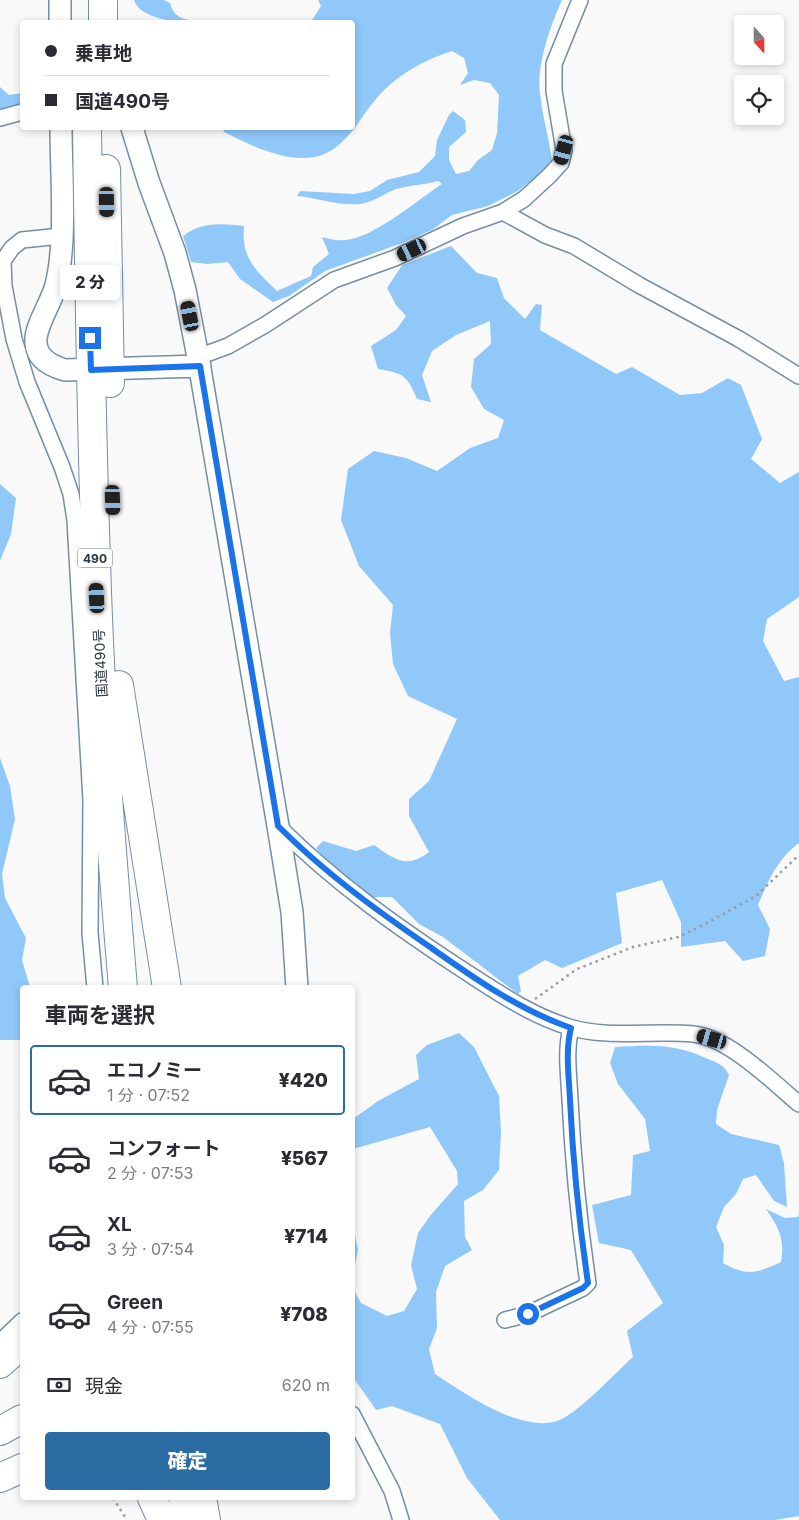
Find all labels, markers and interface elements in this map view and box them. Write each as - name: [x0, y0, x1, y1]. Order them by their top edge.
- north arrow: [734, 15, 784, 65]
- map controls: [734, 15, 784, 125]
- text: 乗車地: [75, 42, 132, 65]
- button: locate: [734, 75, 784, 125]
- text: 国道490号: [75, 90, 170, 113]
- car: [552, 134, 575, 166]
- car: [99, 187, 114, 217]
- car: [395, 237, 428, 263]
- callout: 2 分: [60, 266, 120, 300]
- text: 2 分: [75, 272, 105, 292]
- car: [179, 300, 200, 332]
- route end: [79, 327, 101, 349]
- car: [104, 485, 121, 515]
- road number: 490: [78, 548, 112, 568]
- car: [88, 583, 105, 613]
- street label: 国道490号: [90, 628, 110, 698]
- text: 車両を選択: [45, 1002, 155, 1028]
- car: [695, 1028, 728, 1050]
- icon: car: [47, 1058, 92, 1103]
- text: エコノミー: [107, 1059, 202, 1082]
- text: ¥420: [279, 1069, 328, 1092]
- text: 1 分 · 07:52: [107, 1085, 190, 1105]
- icon: car: [47, 1136, 92, 1181]
- text: コンフォート: [107, 1137, 220, 1160]
- text: ¥567: [281, 1147, 328, 1170]
- text: 2 分 · 07:53: [107, 1163, 193, 1183]
- text: XL: [107, 1213, 132, 1236]
- icon: car: [47, 1214, 92, 1259]
- text: ¥714: [284, 1225, 328, 1248]
- text: 3 分 · 07:54: [107, 1239, 194, 1259]
- text: Green: [107, 1291, 163, 1314]
- icon: car: [47, 1292, 92, 1337]
- text: ¥708: [280, 1303, 328, 1326]
- route start: [517, 1303, 539, 1325]
- text: 4 分 · 07:55: [107, 1317, 194, 1337]
- icon: cash: [45, 1371, 73, 1399]
- text: 現金: [85, 1375, 123, 1398]
- text: 620 m: [282, 1375, 330, 1395]
- button: 確定: [45, 1432, 330, 1490]

